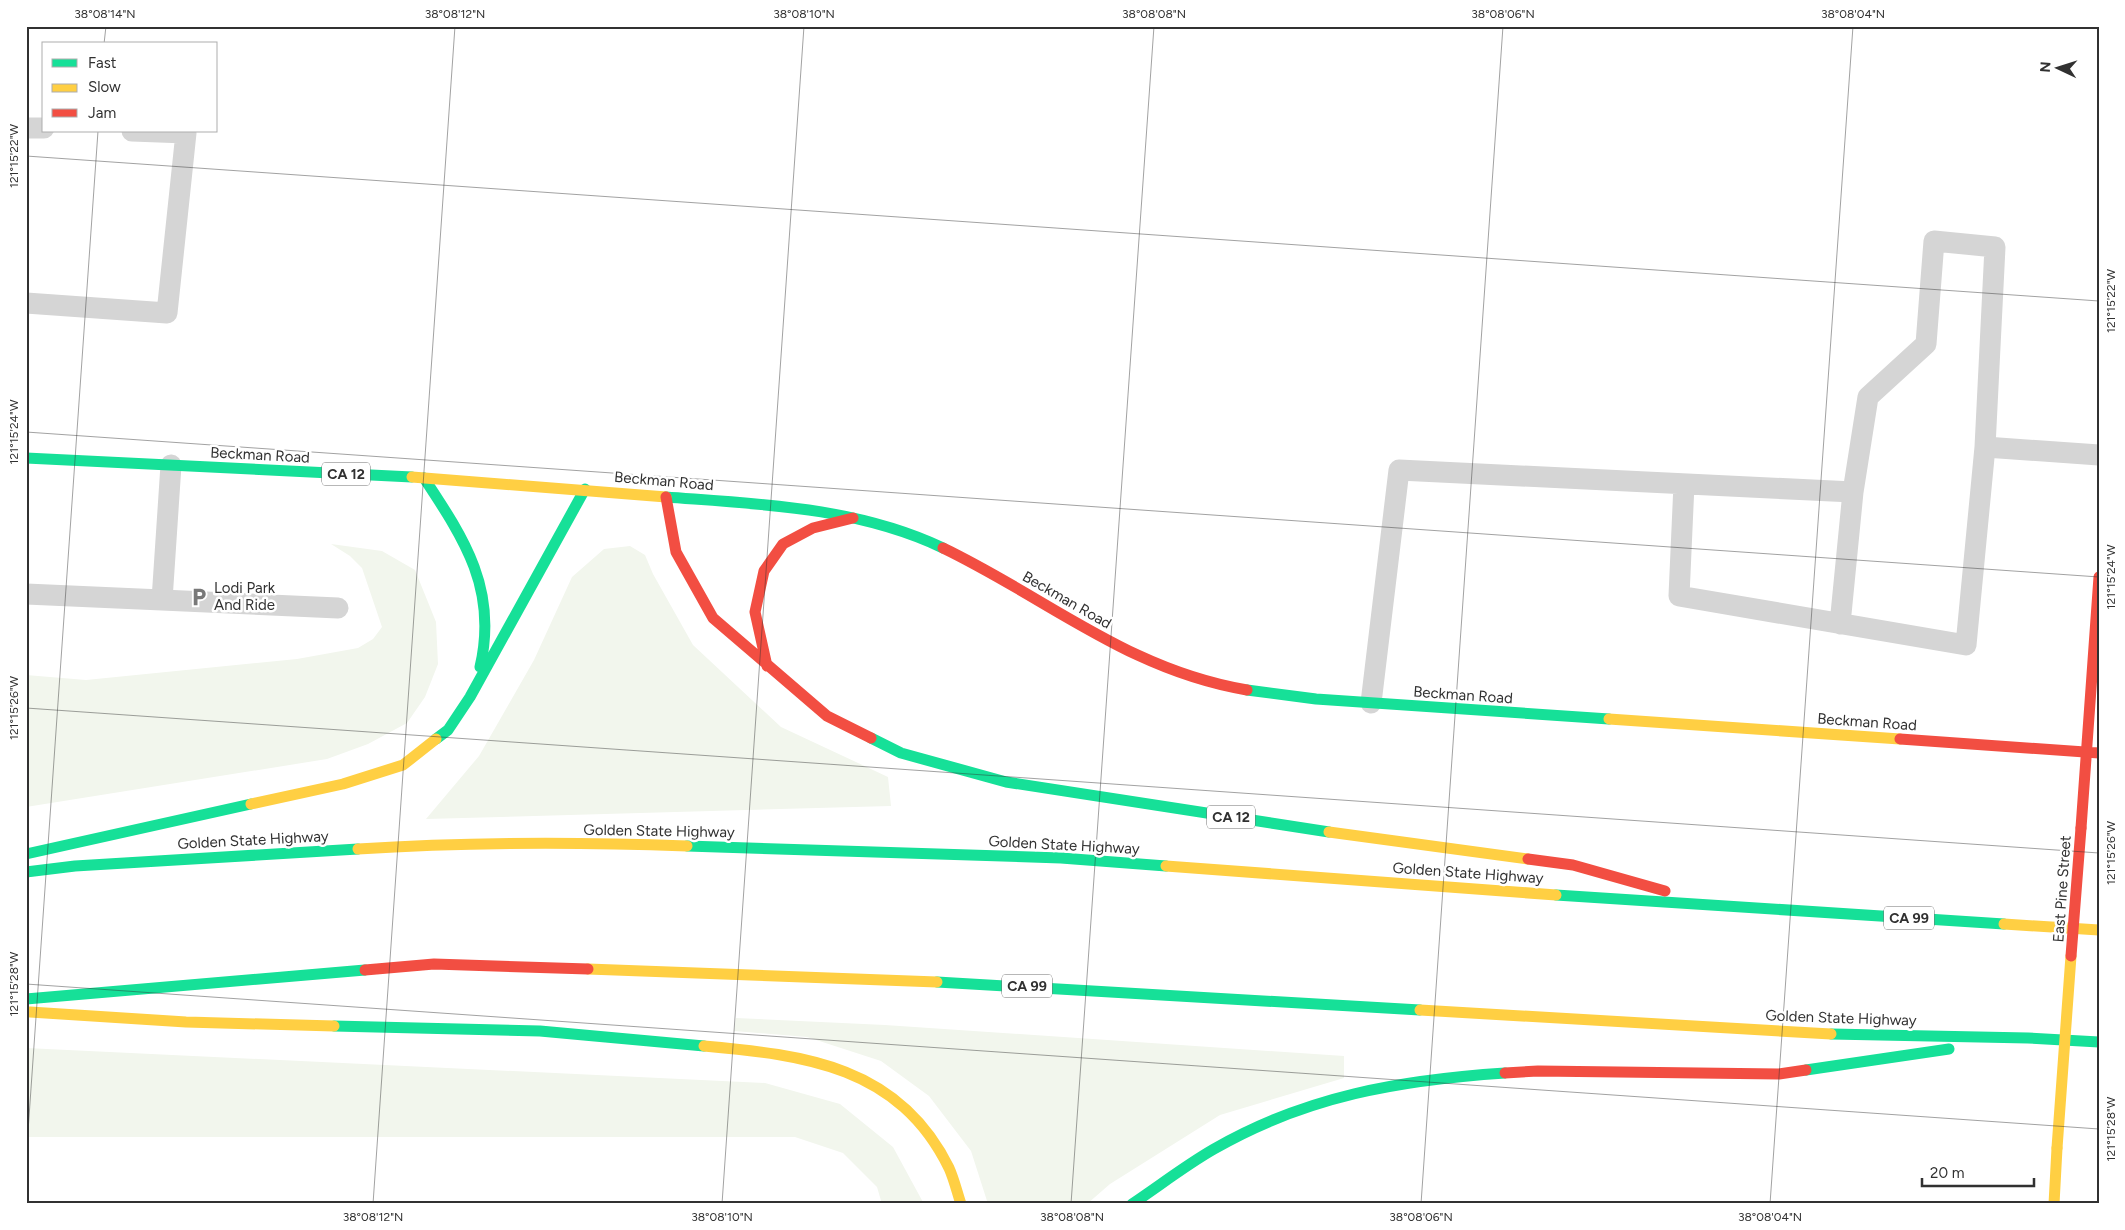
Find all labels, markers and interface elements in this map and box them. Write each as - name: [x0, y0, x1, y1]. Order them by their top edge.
- text: 38°08'14"N: [74, 7, 136, 21]
- text: 38°08'12"N: [425, 7, 485, 21]
- text: 38°08'10"N: [773, 7, 835, 21]
- text: 38°08'08"N: [1122, 7, 1186, 21]
- text: 38°08'06"N: [1471, 7, 1535, 21]
- text: 38°08'04"N: [1821, 7, 1885, 21]
- legend: [42, 42, 218, 132]
- north arrow: [2032, 42, 2082, 92]
- text: Fast: [88, 54, 117, 72]
- text: N: [2037, 61, 2054, 73]
- text: Slow: [88, 78, 121, 96]
- text: Jam: [88, 104, 116, 122]
- text: 121°15'22"W: [7, 123, 21, 188]
- text: 121°15'22"W: [2104, 268, 2118, 333]
- text: 121°15'24"W: [7, 399, 21, 464]
- street label: Beckman Road: [210, 443, 310, 467]
- road number: CA 12: [322, 462, 370, 486]
- street label: Beckman Road: [614, 468, 714, 494]
- text: 121°15'24"W: [2104, 544, 2118, 609]
- street label: Beckman Road: [1019, 567, 1115, 633]
- place label: Lodi Park And Ride: [214, 579, 276, 614]
- parking icon: Lodi Park And Ride: [188, 586, 210, 608]
- text: 121°15'26"W: [7, 675, 21, 740]
- street label: Beckman Road: [1413, 683, 1513, 707]
- street label: Beckman Road: [1817, 710, 1917, 734]
- road number: CA 12: [1207, 806, 1255, 829]
- text: 121°15'26"W: [2104, 820, 2118, 885]
- street label: Golden State Highway: [583, 821, 735, 841]
- street label: Golden State Highway: [177, 827, 329, 853]
- street label: Golden State Highway: [988, 832, 1140, 858]
- street label: East Pine Street: [2049, 835, 2075, 943]
- street label: Golden State Highway: [1392, 859, 1544, 887]
- road number: CA 99: [1884, 906, 1934, 930]
- text: 121°15'28"W: [7, 951, 21, 1016]
- road number: CA 99: [1002, 974, 1052, 998]
- street label: Golden State Highway: [1765, 1006, 1917, 1030]
- text: 121°15'28"W: [2104, 1096, 2118, 1161]
- scale bar: [1922, 1155, 2035, 1187]
- text: 20 m: [1930, 1164, 1964, 1182]
- text: 38°08'12"N: [343, 1210, 403, 1224]
- text: 38°08'10"N: [691, 1210, 753, 1224]
- text: 38°08'08"N: [1040, 1210, 1104, 1224]
- text: 38°08'06"N: [1389, 1210, 1453, 1224]
- text: 38°08'04"N: [1738, 1210, 1802, 1224]

